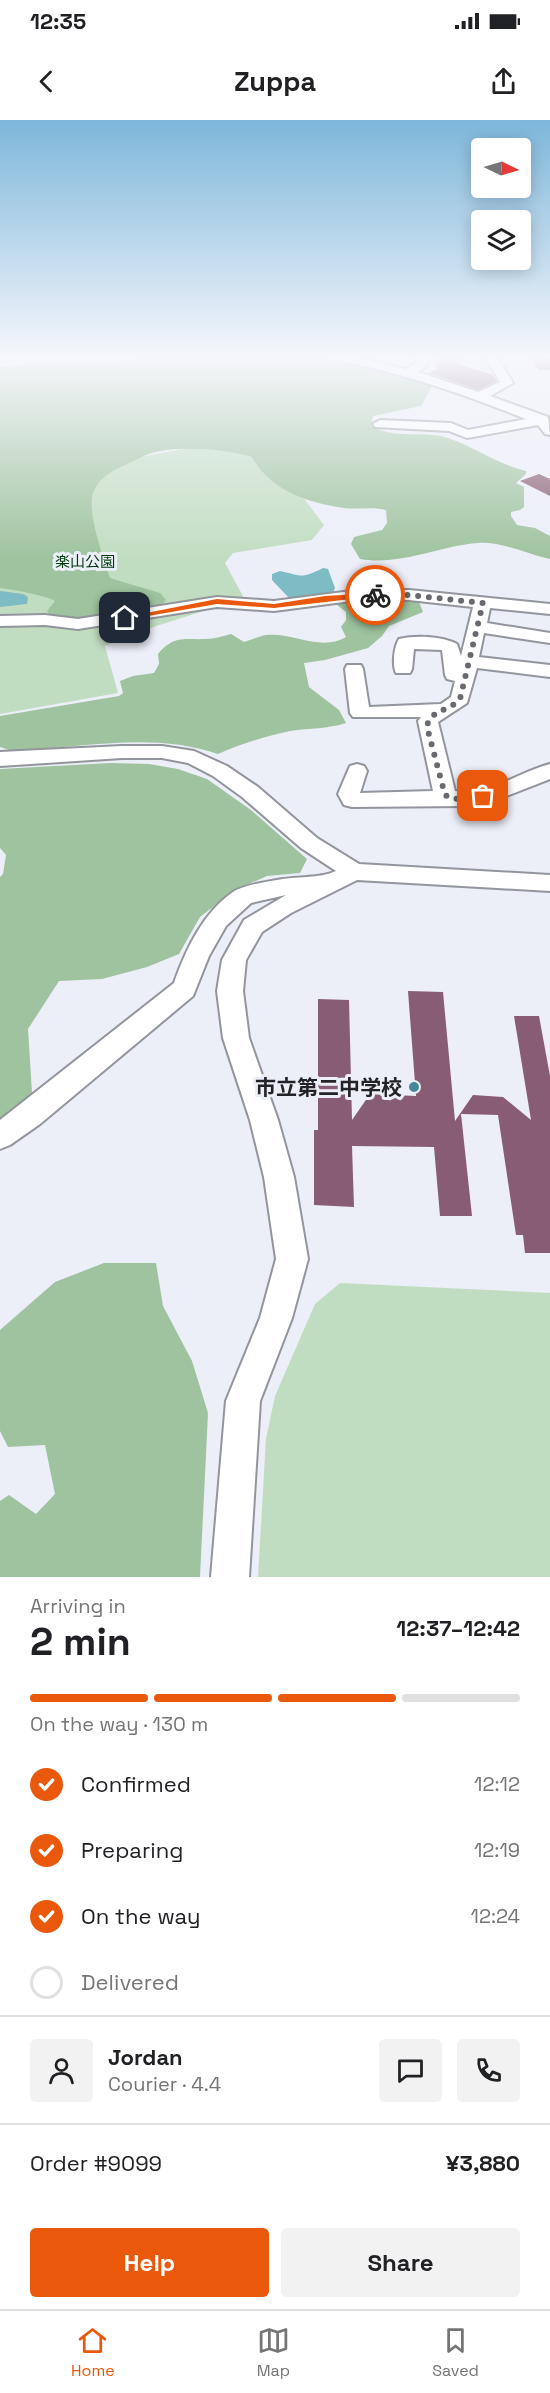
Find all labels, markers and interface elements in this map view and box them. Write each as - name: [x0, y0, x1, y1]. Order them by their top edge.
- text: 12:35: [30, 7, 86, 35]
- text: Zuppa: [234, 64, 316, 99]
- icon: back: [30, 65, 63, 98]
- icon: share: [487, 65, 520, 98]
- north arrow: [471, 138, 531, 198]
- map controls: [471, 138, 531, 270]
- button: layers: [471, 210, 531, 270]
- park label: 楽山公園: [55, 552, 115, 571]
- courier: [345, 565, 405, 625]
- icon: bike: [359, 579, 392, 612]
- pin: [99, 592, 150, 643]
- icon: home: [108, 601, 141, 634]
- pin: [457, 770, 508, 821]
- icon: bag: [466, 779, 499, 812]
- place label: 市立第二中学校: [255, 1074, 402, 1101]
- marker: 市立第二中学校: [407, 1080, 421, 1094]
- text: Arriving in: [30, 1593, 126, 1619]
- text: 12:37–12:42: [396, 1614, 520, 1642]
- text: 2 min: [30, 1617, 131, 1666]
- text: On the way · 130 m: [30, 1711, 208, 1737]
- icon: check: [30, 1768, 63, 1801]
- text: Confirmed: [81, 1770, 191, 1798]
- text: 12:12: [474, 1771, 520, 1797]
- icon: check: [30, 1834, 63, 1867]
- text: Preparing: [81, 1836, 183, 1864]
- text: 12:19: [474, 1837, 520, 1863]
- icon: check: [30, 1900, 63, 1933]
- text: On the way: [81, 1902, 200, 1930]
- text: 12:24: [471, 1903, 520, 1929]
- text: Delivered: [81, 1968, 179, 1996]
- button: person: [30, 2039, 93, 2102]
- button: chat: [379, 2039, 442, 2102]
- button: phone: [457, 2039, 520, 2102]
- text: Jordan: [108, 2043, 183, 2071]
- text: Courier · 4.4: [108, 2071, 221, 2097]
- text: Order #9099: [30, 2149, 162, 2177]
- text: ¥3,880: [446, 2149, 520, 2177]
- button: Help: [30, 2228, 269, 2297]
- button: Share: [281, 2228, 520, 2297]
- tab: Home: [71, 2324, 115, 2381]
- tab: Map: [257, 2324, 290, 2381]
- tab: Saved: [432, 2324, 479, 2381]

